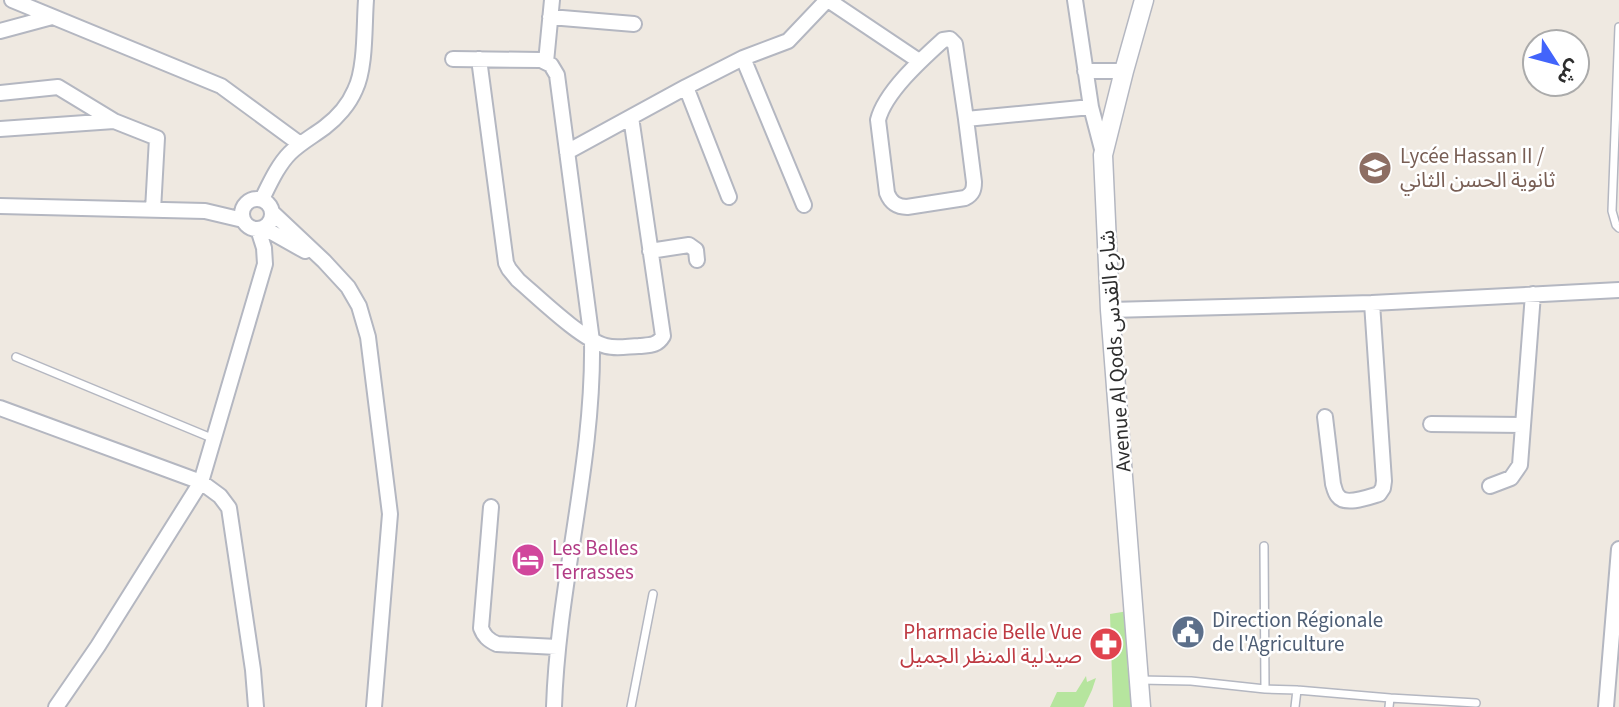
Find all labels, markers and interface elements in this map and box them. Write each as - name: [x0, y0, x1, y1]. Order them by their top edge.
- north arrow: [1521, 28, 1591, 98]
- text: ش: [1550, 54, 1587, 91]
- place label: Lycée Hassan II / ثانوية الحسن الثاني: [1400, 141, 1555, 196]
- school or university icon: Lycée Hassan II / ثانوية الحسن الثاني: [1356, 149, 1394, 187]
- street label: Avenue Al Qods شارع القدس: [1092, 229, 1138, 473]
- place label: Les Belles Terrasses: [552, 533, 638, 587]
- hotel icon: Les Belles Terrasses: [509, 541, 547, 579]
- place label: Direction Régionale de l'Agriculture: [1212, 605, 1383, 659]
- public building icon: Direction Régionale de l'Agriculture: [1169, 613, 1207, 651]
- place label: Pharmacie Belle Vue صيدلية المنظر الجميل: [900, 617, 1082, 671]
- pharmacy icon: Pharmacie Belle Vue صيدلية المنظر الجميل: [1087, 625, 1125, 663]

